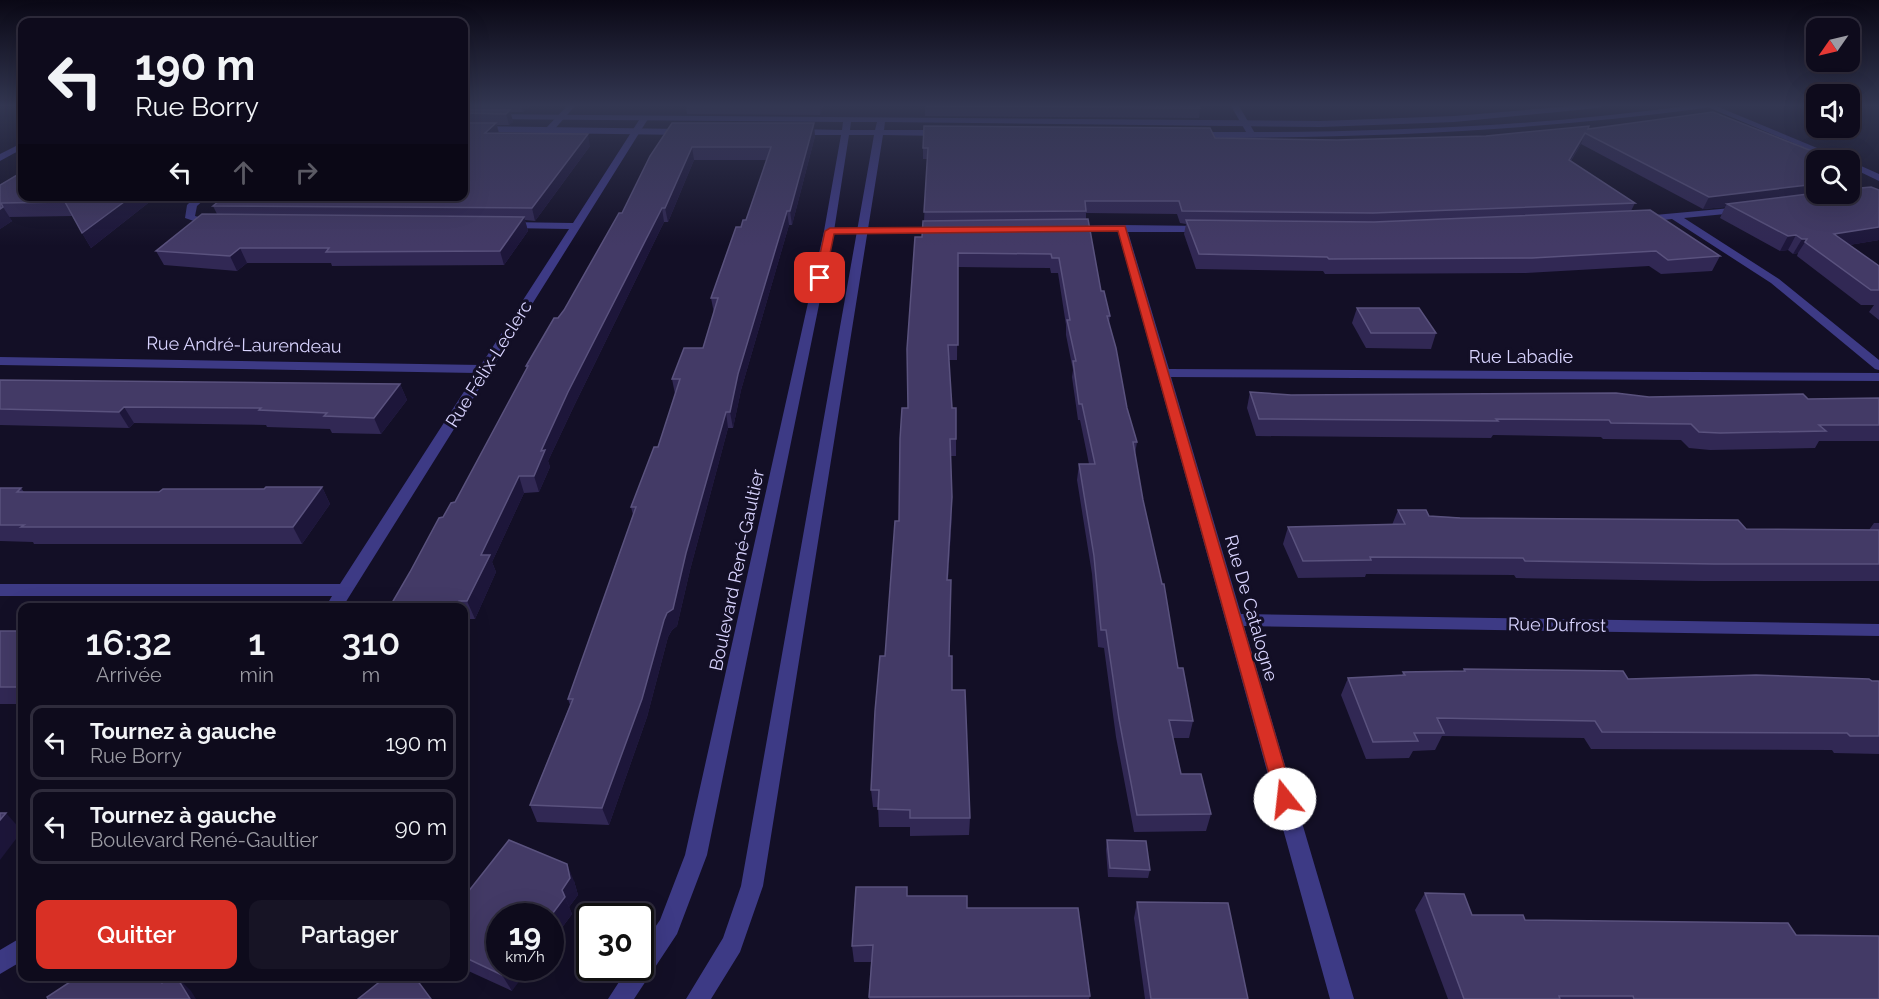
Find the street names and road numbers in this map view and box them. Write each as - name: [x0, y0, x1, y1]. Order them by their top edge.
- street label: Rue Félix-Leclerc: [441, 296, 536, 431]
- street label: Rue André-Laurendeau: [146, 332, 342, 357]
- street label: Rue Labadie: [1469, 346, 1574, 367]
- street label: Boulevard René-Gaultier: [705, 467, 768, 673]
- street label: Rue De Catalogne: [1221, 532, 1283, 684]
- street label: Rue Dufrost: [1508, 613, 1606, 636]

